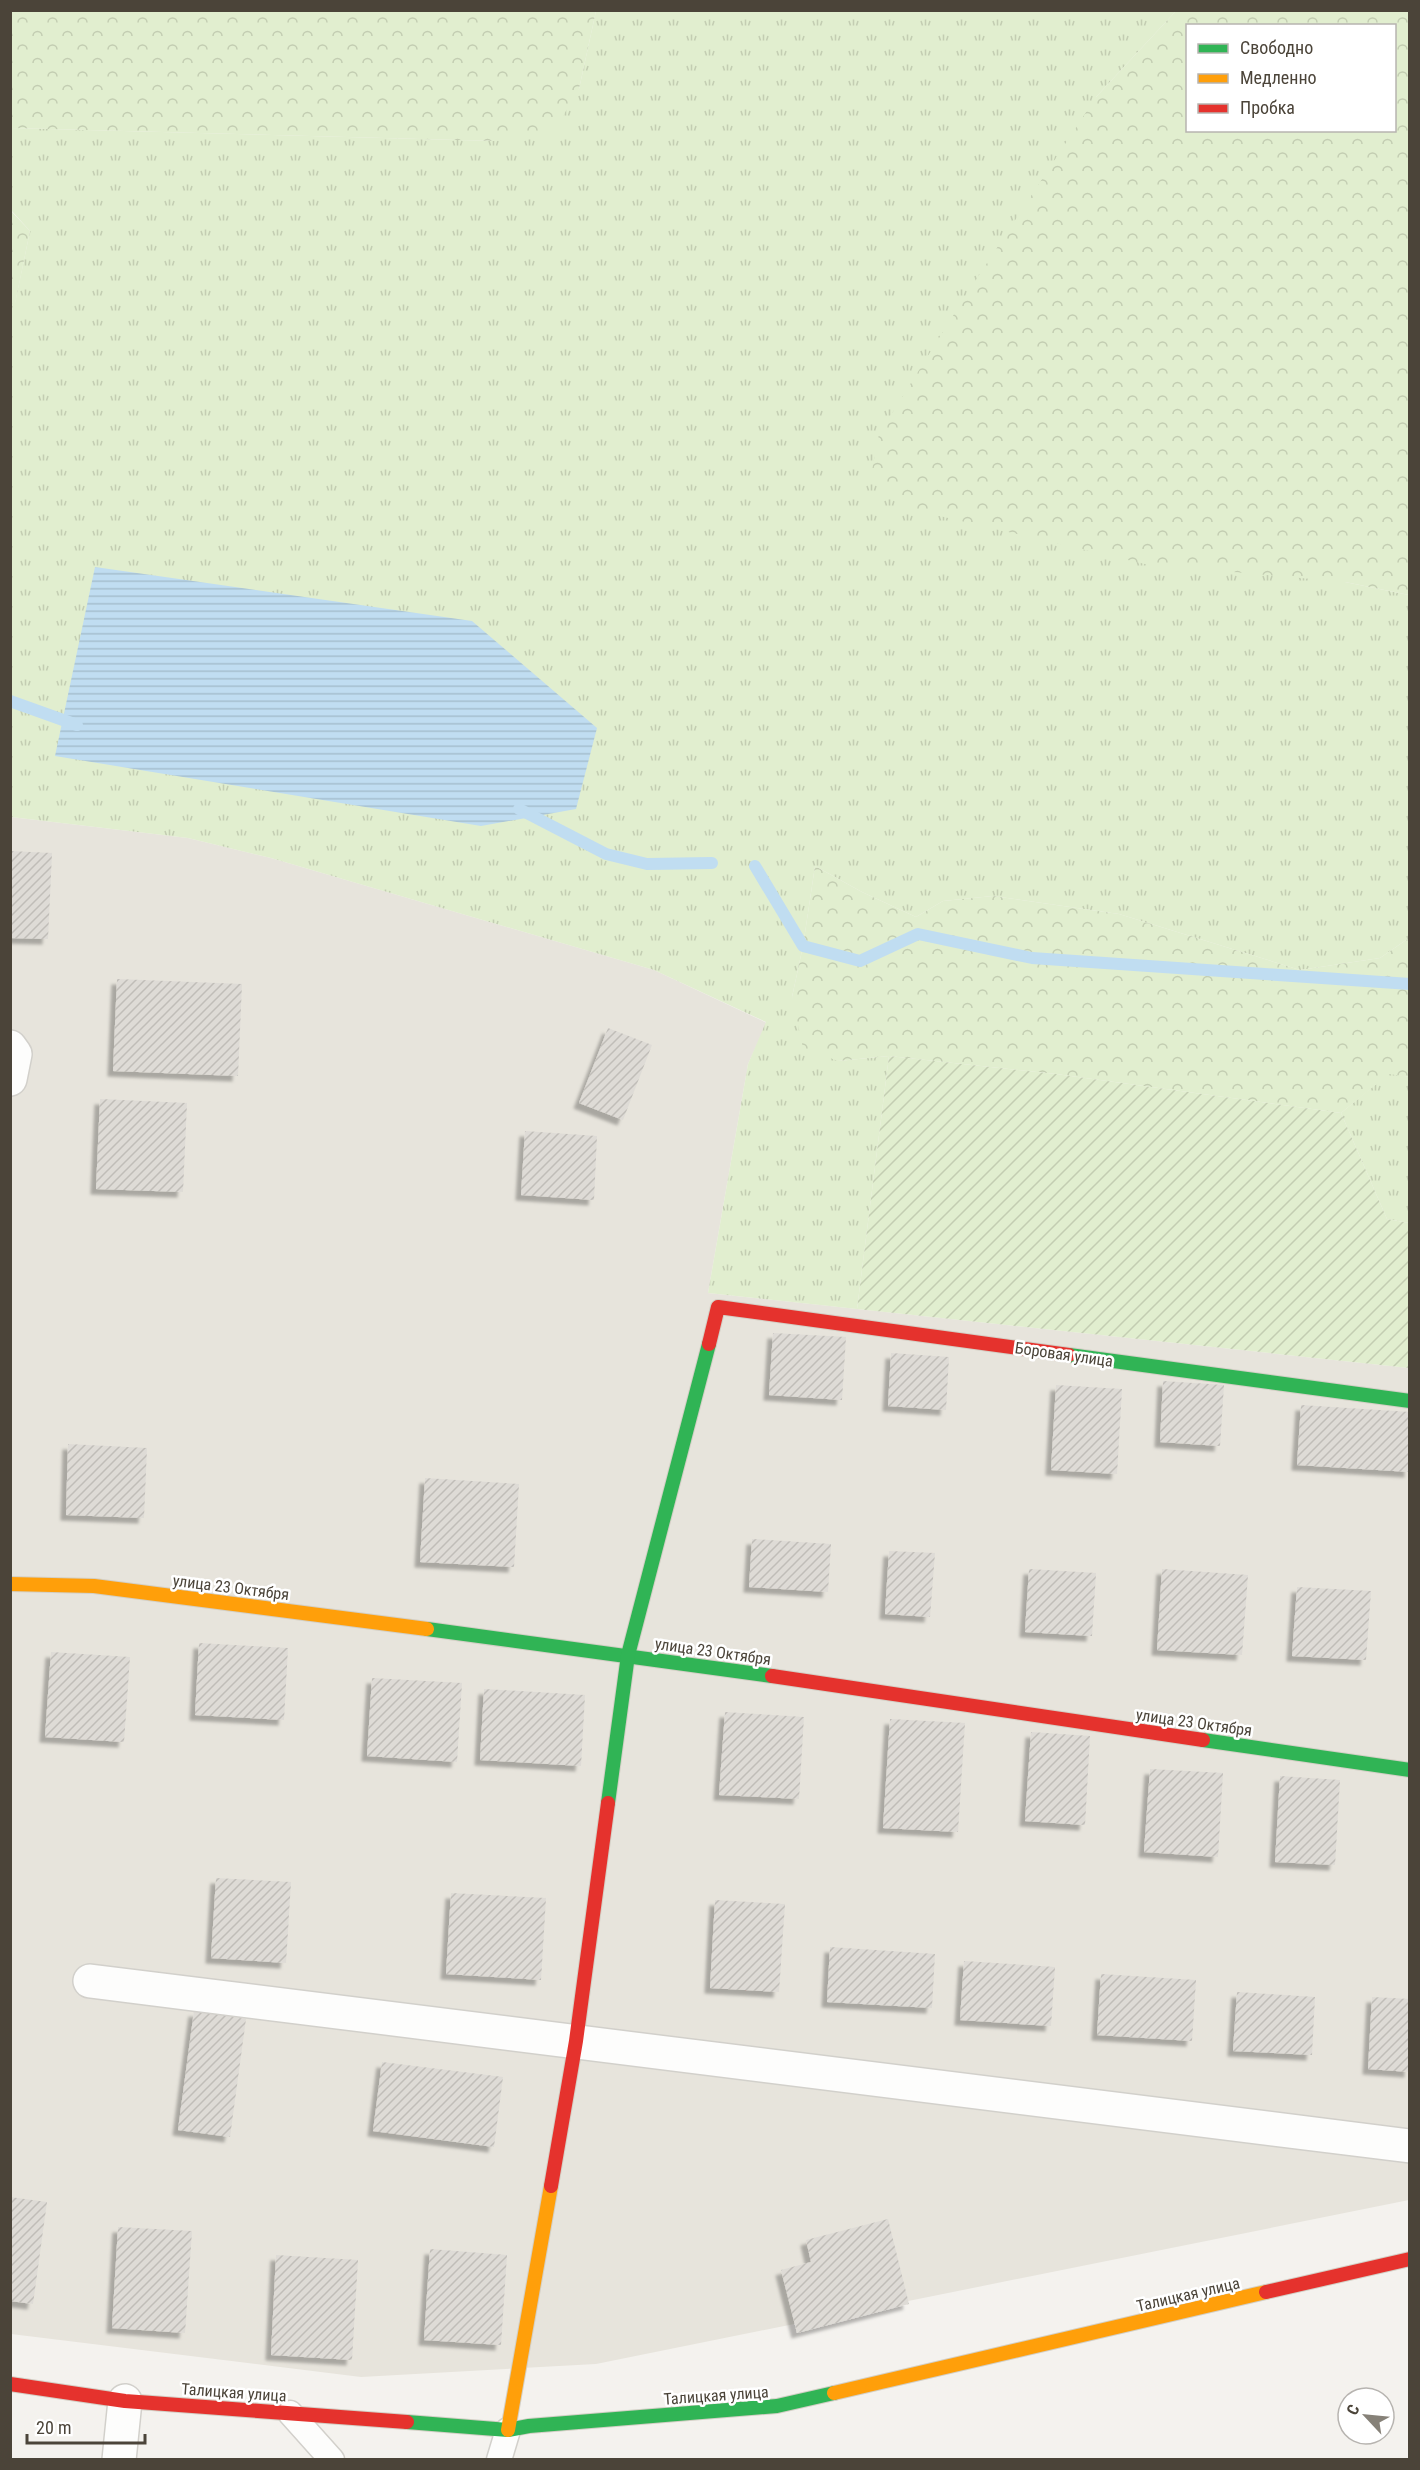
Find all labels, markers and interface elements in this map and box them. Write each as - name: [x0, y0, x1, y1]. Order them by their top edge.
- legend: [1186, 24, 1396, 132]
- text: Свободно: [1240, 37, 1313, 58]
- text: Медленно: [1240, 67, 1317, 88]
- text: Пробка: [1240, 97, 1295, 118]
- street label: Боровая улица: [1014, 1338, 1114, 1371]
- street label: улица 23 Октября: [172, 1571, 290, 1604]
- street label: улица 23 Октября: [654, 1634, 772, 1669]
- street label: улица 23 Октября: [1135, 1705, 1253, 1740]
- street label: Талицкая улица: [1135, 2273, 1242, 2316]
- street label: Талицкая улица: [181, 2379, 287, 2406]
- street label: Талицкая улица: [663, 2382, 769, 2409]
- north arrow: [1336, 2386, 1396, 2446]
- text: С: [1342, 2401, 1364, 2418]
- scale bar: [27, 2407, 146, 2445]
- text: 20 m: [36, 2417, 71, 2438]

